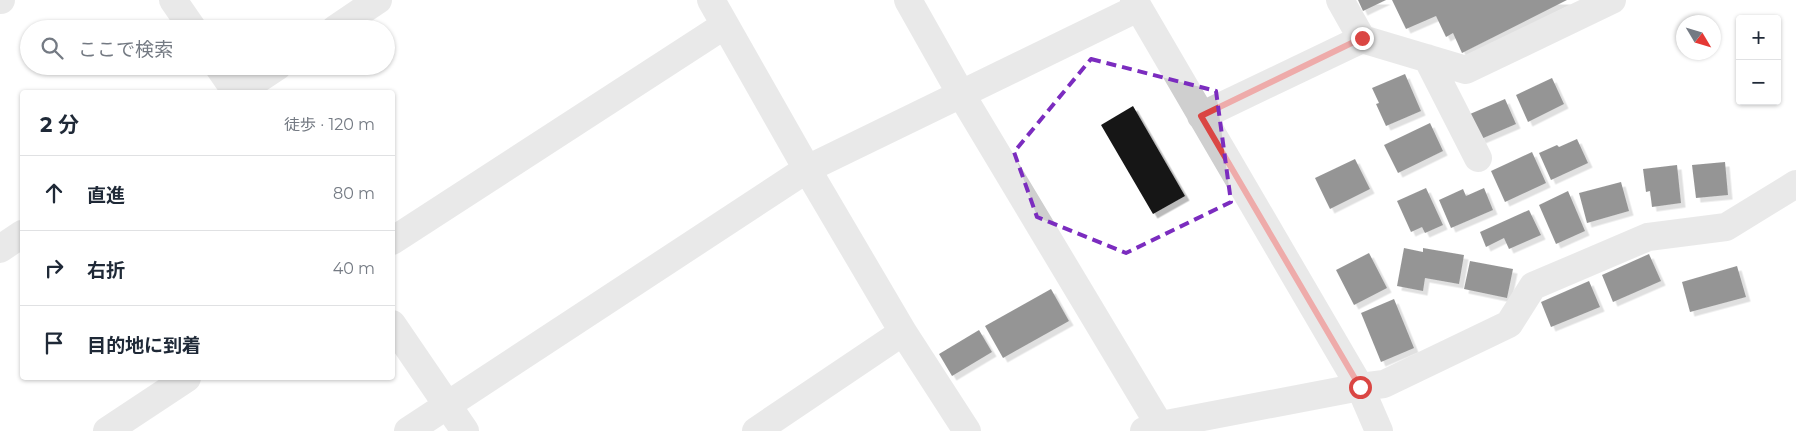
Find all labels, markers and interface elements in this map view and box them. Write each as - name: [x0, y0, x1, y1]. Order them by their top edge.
- north arrow: [1676, 15, 1721, 60]
- map controls: [1736, 15, 1781, 105]
- button: +: [1736, 15, 1781, 60]
- search box: [20, 20, 395, 75]
- route end: [1351, 27, 1374, 50]
- icon: search: [38, 34, 66, 62]
- text: ここで検索: [78, 38, 173, 61]
- button: −: [1736, 60, 1781, 105]
- text: 2 分: [40, 112, 79, 137]
- text: 徒歩 · 120 m: [284, 115, 375, 134]
- icon: ahead: [40, 179, 68, 207]
- text: 直進: [87, 184, 125, 207]
- text: 80 m: [333, 184, 375, 203]
- icon: right: [40, 254, 68, 282]
- text: 右折: [87, 259, 125, 282]
- text: 40 m: [333, 259, 375, 278]
- icon: arrive: [40, 329, 68, 357]
- text: 目的地に到着: [87, 334, 201, 357]
- route start: [1349, 376, 1372, 399]

